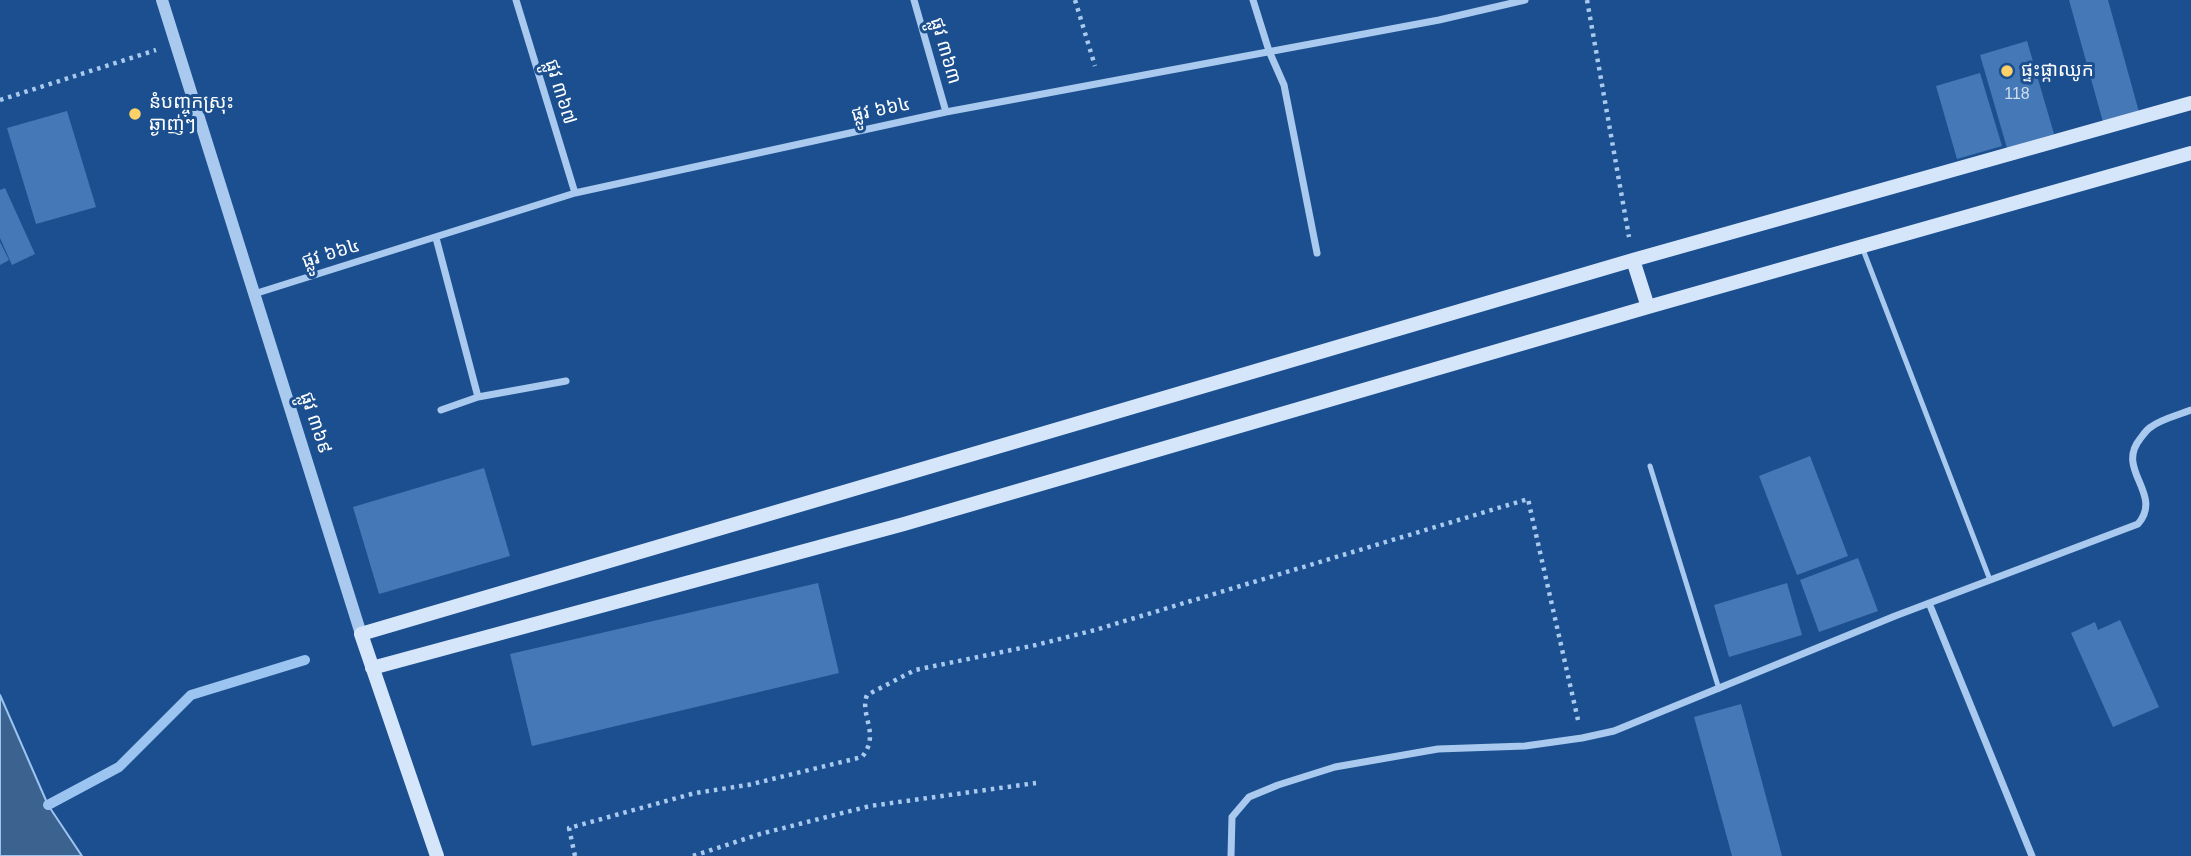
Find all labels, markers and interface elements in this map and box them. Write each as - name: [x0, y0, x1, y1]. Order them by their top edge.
- street label: ផ្លូវ ៣៦៣: [925, 15, 965, 87]
- street label: ផ្លូវ ៣៦៧: [539, 57, 581, 127]
- place label: ផ្ទះផ្កាឈូក: [2021, 60, 2094, 82]
- marker: ផ្ទះផ្កាឈូក: [1999, 63, 2015, 79]
- house number: 118: [2004, 85, 2030, 105]
- place label: នំបញ្ចុកស្រុះ ឆ្ងាញ់ៗ: [149, 92, 234, 136]
- street label: ផ្លូវ ៦៦៤: [849, 93, 913, 127]
- marker: នំបញ្ចុកស្រុះ ឆ្ងាញ់ៗ: [127, 106, 143, 122]
- street label: ផ្លូវ ៦៦៤: [299, 234, 363, 274]
- street label: ផ្លូវ ៣៦៩: [294, 389, 336, 457]

